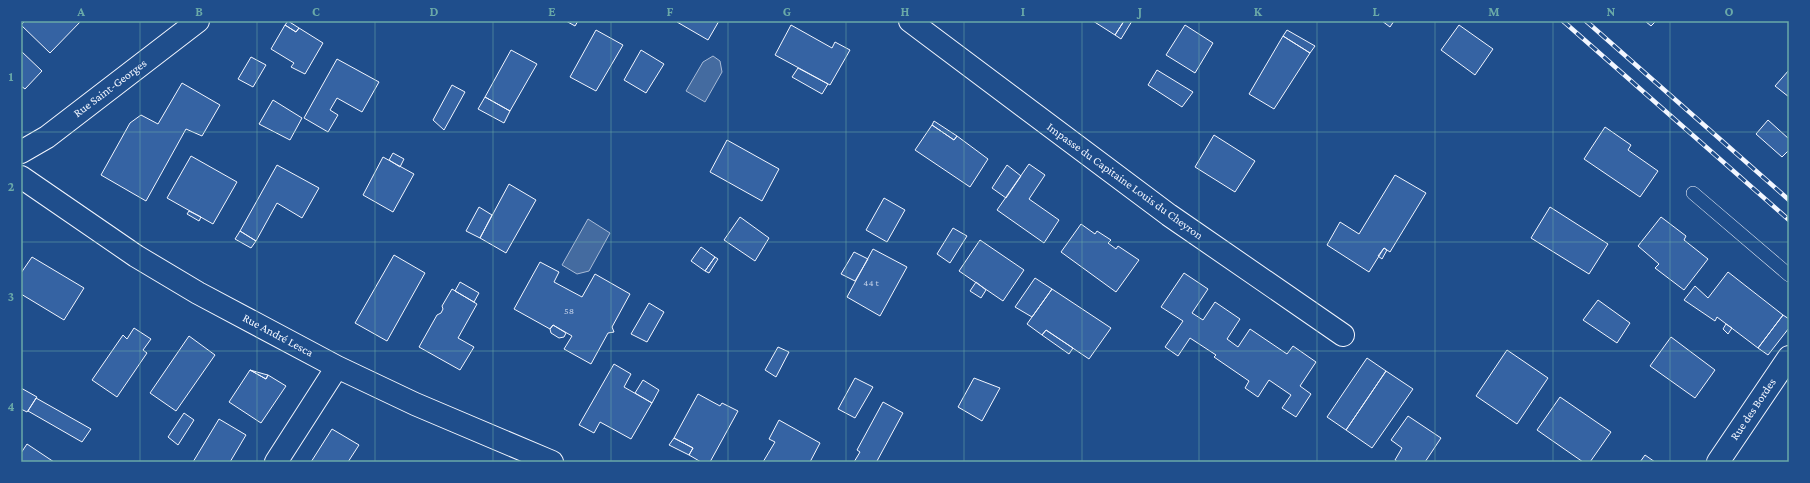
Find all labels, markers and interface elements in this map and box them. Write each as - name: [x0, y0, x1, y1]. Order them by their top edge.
- text: A: [76, 4, 85, 19]
- text: B: [195, 4, 203, 19]
- text: C: [312, 4, 320, 19]
- text: D: [430, 4, 439, 19]
- text: E: [548, 4, 556, 19]
- text: F: [667, 4, 674, 19]
- text: G: [783, 4, 791, 19]
- text: H: [901, 4, 910, 19]
- text: I: [1021, 4, 1025, 19]
- text: J: [1136, 4, 1142, 19]
- text: K: [1254, 4, 1263, 19]
- text: L: [1373, 4, 1380, 19]
- text: M: [1488, 4, 1500, 19]
- text: N: [1607, 4, 1616, 19]
- text: O: [1725, 4, 1734, 19]
- street label: Rue Saint-Georges: [71, 56, 150, 120]
- text: 1: [9, 69, 14, 84]
- street label: Impasse du Capitaine Louis du Cheyron: [1044, 120, 1206, 243]
- text: 2: [8, 179, 15, 194]
- house number: 44 t: [863, 277, 879, 288]
- text: 3: [8, 289, 14, 304]
- house number: 58: [564, 305, 574, 316]
- street label: Rue André Lesca: [240, 311, 316, 360]
- street label: Rue des Bordes: [1727, 375, 1779, 443]
- text: 4: [7, 399, 15, 414]

